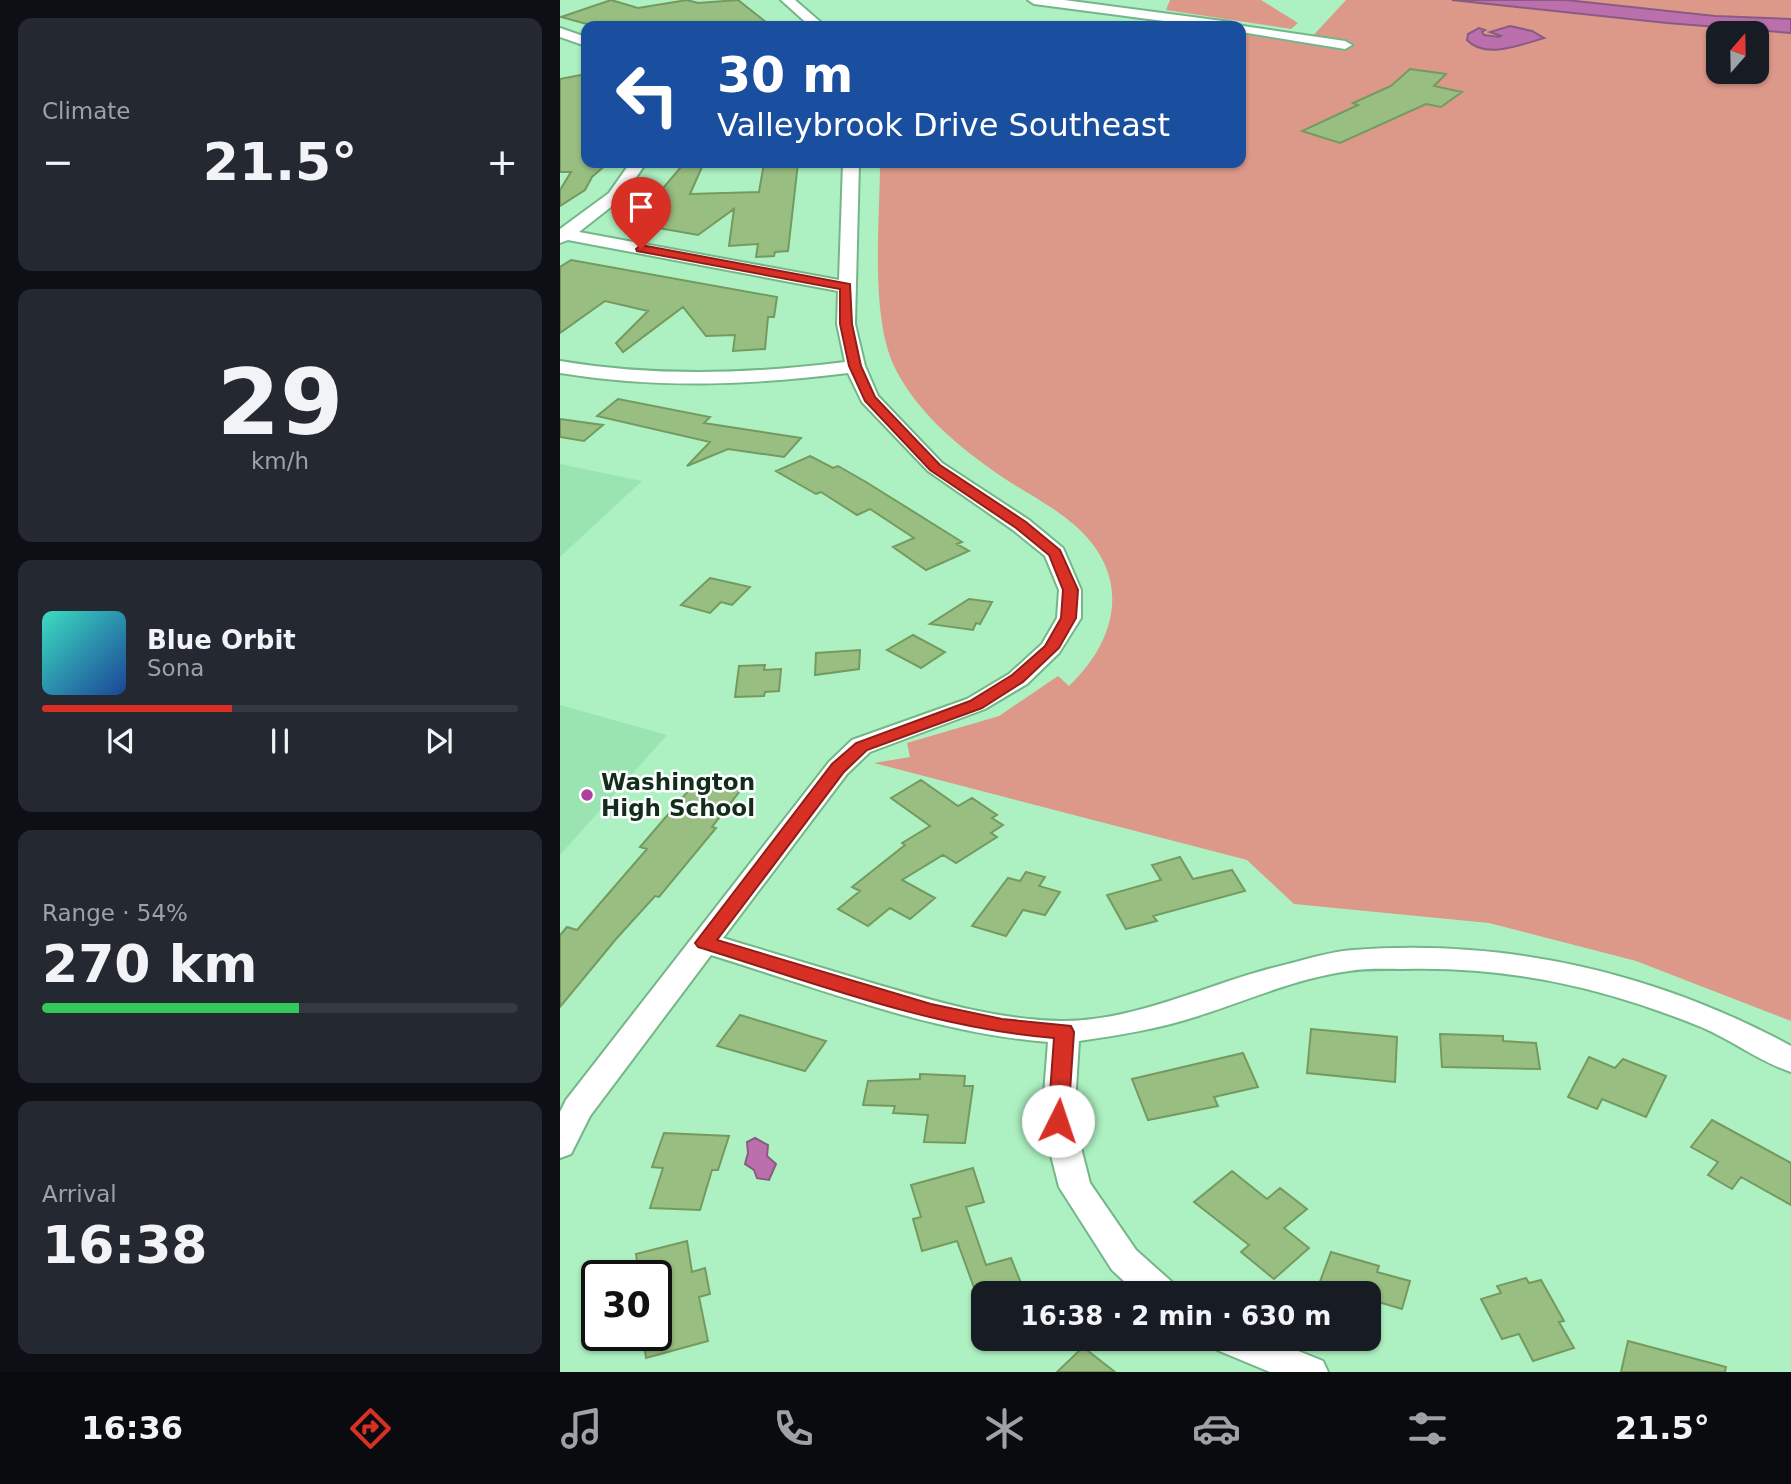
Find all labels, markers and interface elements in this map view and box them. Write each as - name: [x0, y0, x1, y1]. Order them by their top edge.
- north arrow: [1706, 21, 1769, 84]
- map controls: [1706, 21, 1769, 84]
- text: 30 m: [717, 47, 853, 104]
- icon: left: [602, 49, 693, 140]
- text: Climate: [42, 98, 131, 124]
- text: Valleybrook Drive Southeast: [717, 106, 1170, 144]
- text: 21.5°: [203, 132, 357, 192]
- text: −: [42, 140, 74, 184]
- text: +: [486, 140, 518, 184]
- pin: [611, 177, 671, 249]
- icon: arrive: [622, 188, 660, 226]
- text: 29: [217, 350, 343, 455]
- text: km/h: [251, 448, 309, 474]
- text: Blue Orbit: [147, 625, 296, 655]
- text: Sona: [147, 655, 204, 681]
- icon: previous: [102, 722, 140, 760]
- icon: pause: [261, 722, 299, 760]
- icon: next: [420, 722, 458, 760]
- place label: Washington High School: [601, 769, 755, 821]
- marker: Washington High School: [579, 787, 595, 803]
- text: Range · 54%: [42, 900, 188, 926]
- text: 270 km: [42, 934, 257, 994]
- position arrow: [1021, 1084, 1095, 1158]
- text: Arrival: [42, 1181, 117, 1207]
- text: 16:38: [42, 1215, 208, 1275]
- speed limit sign: 30: [581, 1260, 672, 1351]
- text: 16:38 · 2 min · 630 m: [1021, 1301, 1331, 1331]
- icon: directions: [346, 1404, 395, 1453]
- icon: music: [557, 1404, 606, 1453]
- icon: phone: [769, 1404, 818, 1453]
- icon: climate: [980, 1404, 1029, 1453]
- icon: car: [1192, 1404, 1241, 1453]
- icon: filters: [1403, 1404, 1452, 1453]
- text: 16:36: [81, 1409, 183, 1447]
- text: 21.5°: [1615, 1409, 1710, 1447]

